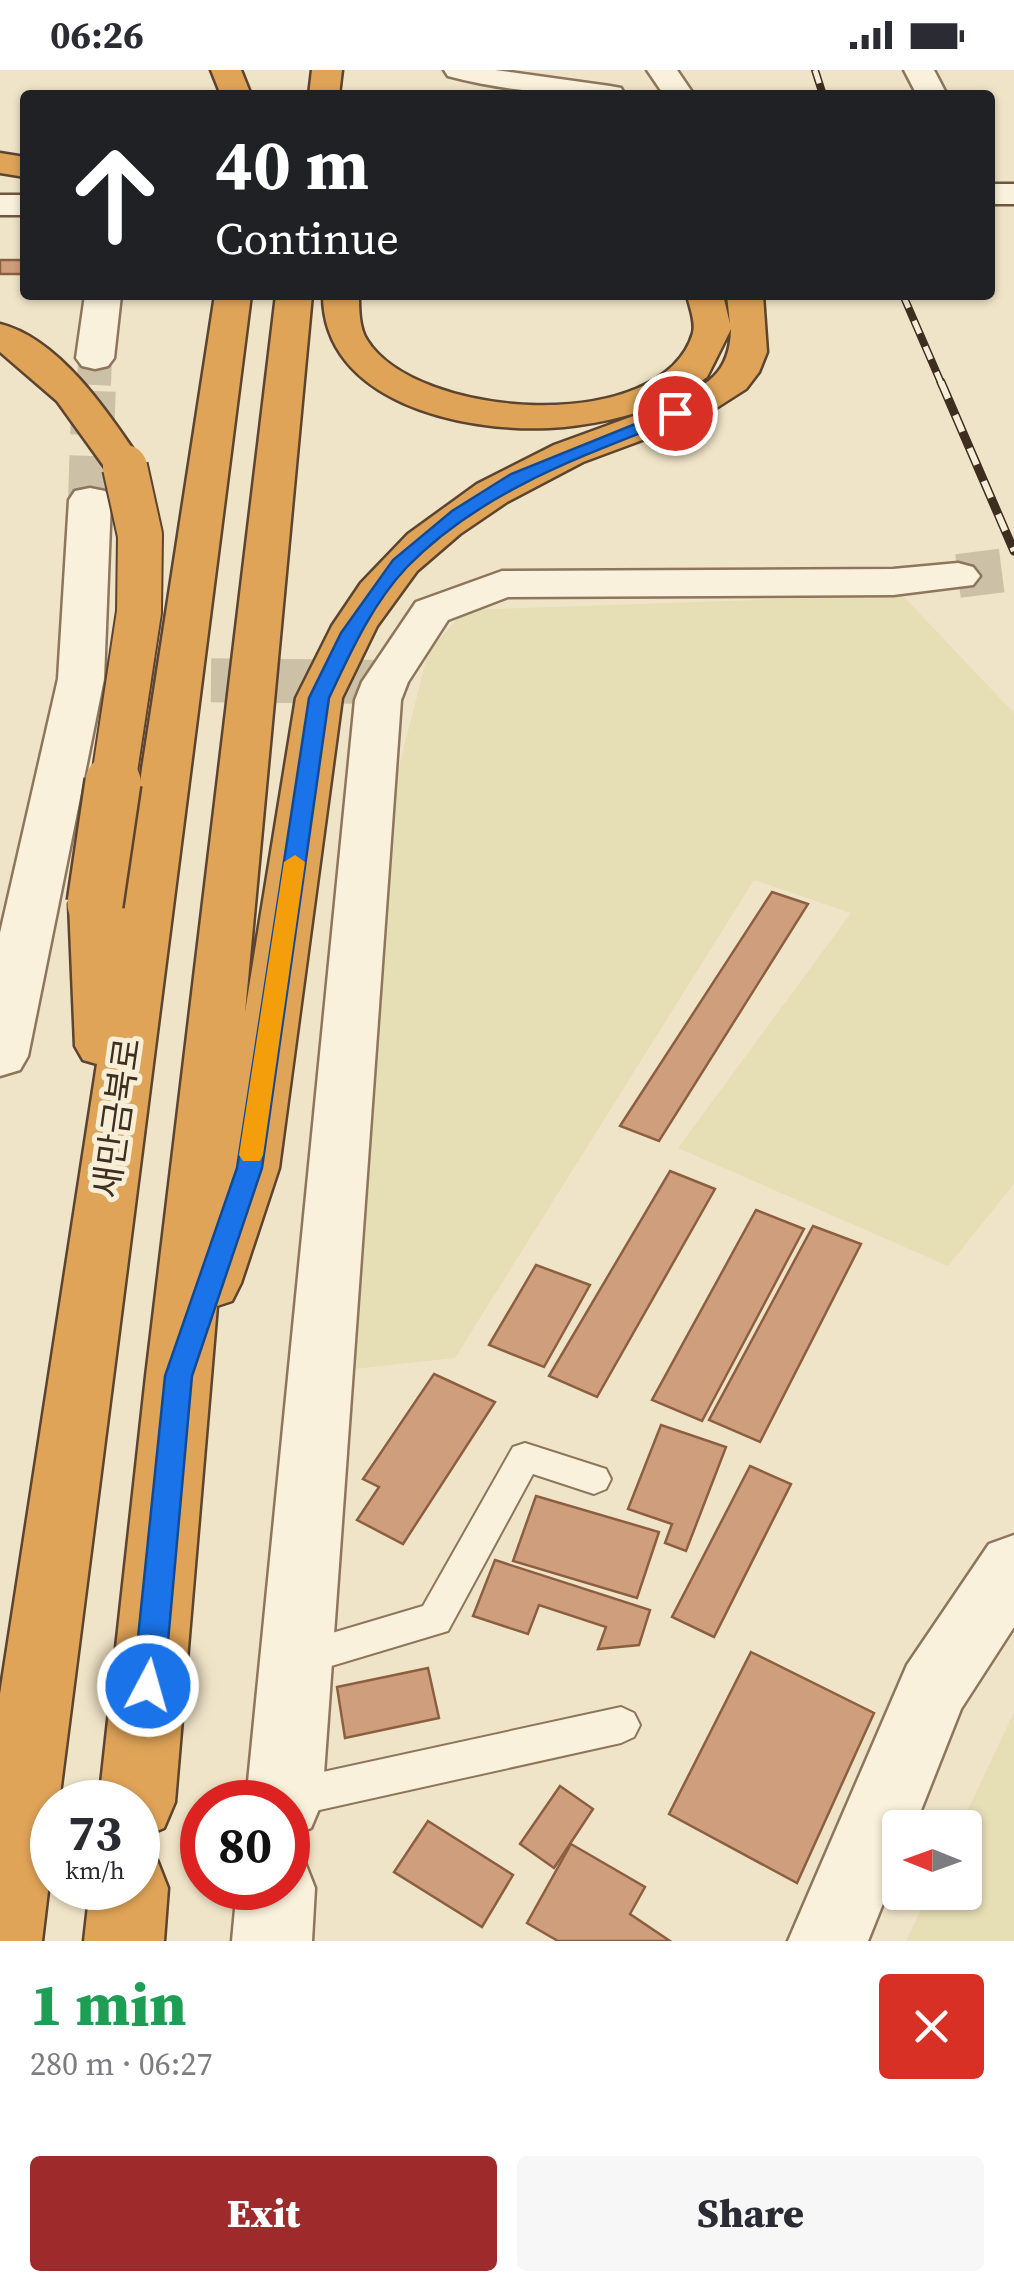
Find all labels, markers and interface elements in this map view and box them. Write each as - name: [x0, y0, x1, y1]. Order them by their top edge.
- text: 06:26: [50, 9, 144, 61]
- text: 40 m: [215, 116, 369, 212]
- icon: ahead: [50, 130, 180, 260]
- text: Continue: [215, 207, 399, 269]
- pin: [633, 371, 718, 456]
- icon: arrive: [648, 386, 703, 441]
- street label: 새만금북로: [82, 1035, 152, 1201]
- position arrow: [96, 1634, 200, 1738]
- speed limit sign: 80: [180, 1780, 310, 1910]
- text: 73: [68, 1798, 122, 1867]
- north arrow: [882, 1810, 982, 1910]
- map controls: [882, 1810, 982, 1910]
- text: km/h: [65, 1853, 125, 1887]
- text: 1 min: [30, 1963, 186, 2045]
- button: close: [879, 1974, 984, 2079]
- text: 280 m · 06:27: [30, 2042, 212, 2086]
- button: Exit: [30, 2156, 497, 2271]
- button: Share: [517, 2156, 984, 2271]

